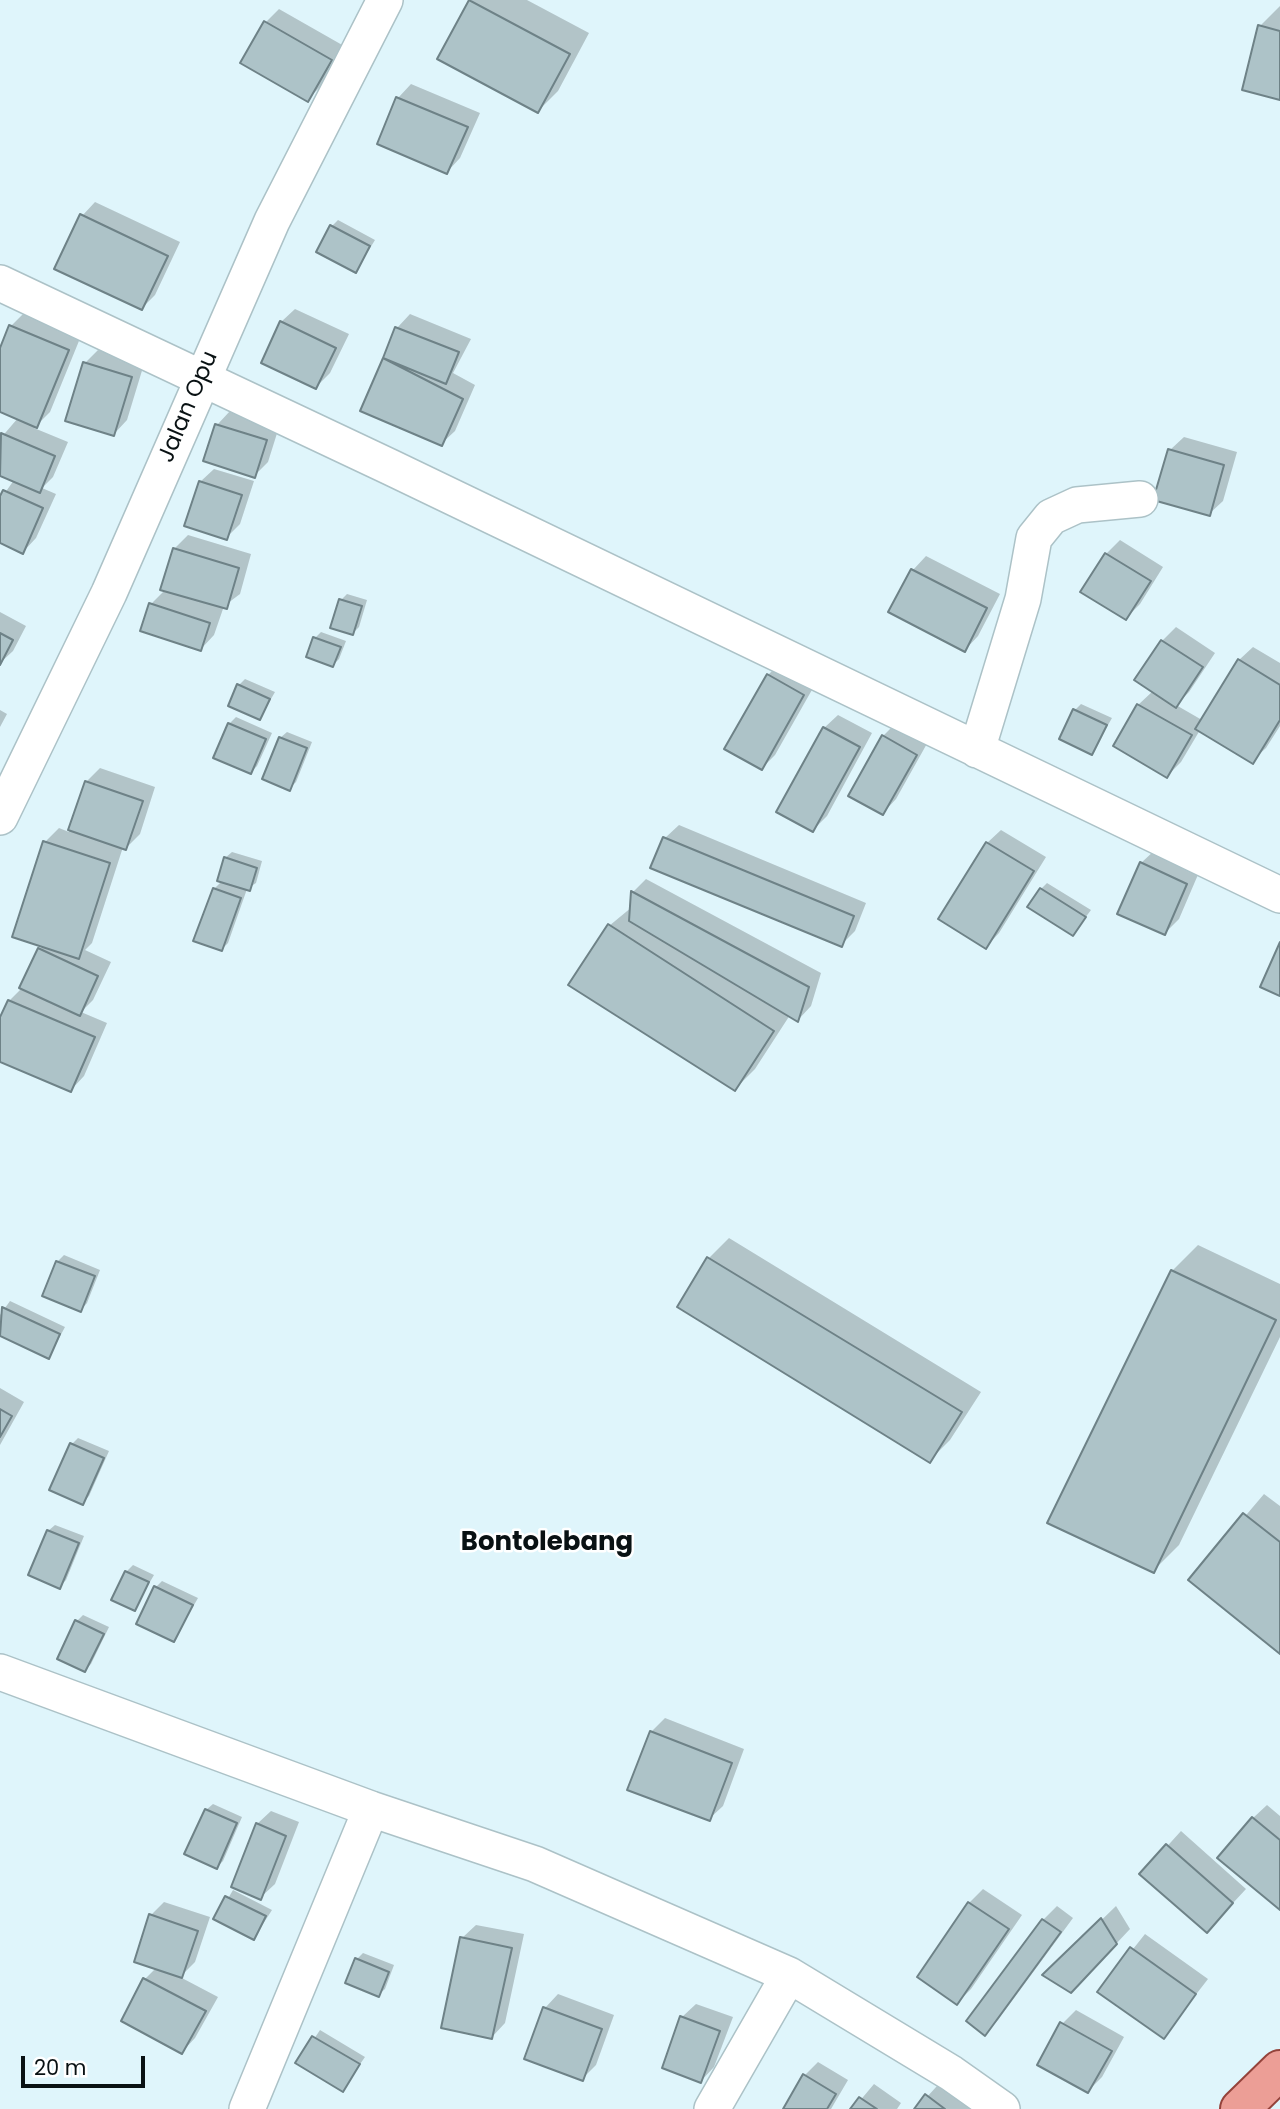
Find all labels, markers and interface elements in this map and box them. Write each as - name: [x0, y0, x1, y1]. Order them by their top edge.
- street label: Jalan Opu: [153, 347, 225, 467]
- district label: Bontolebang: [461, 1527, 633, 1559]
- scale bar: [24, 2042, 149, 2086]
- text: 20 m: [34, 2053, 87, 2082]

